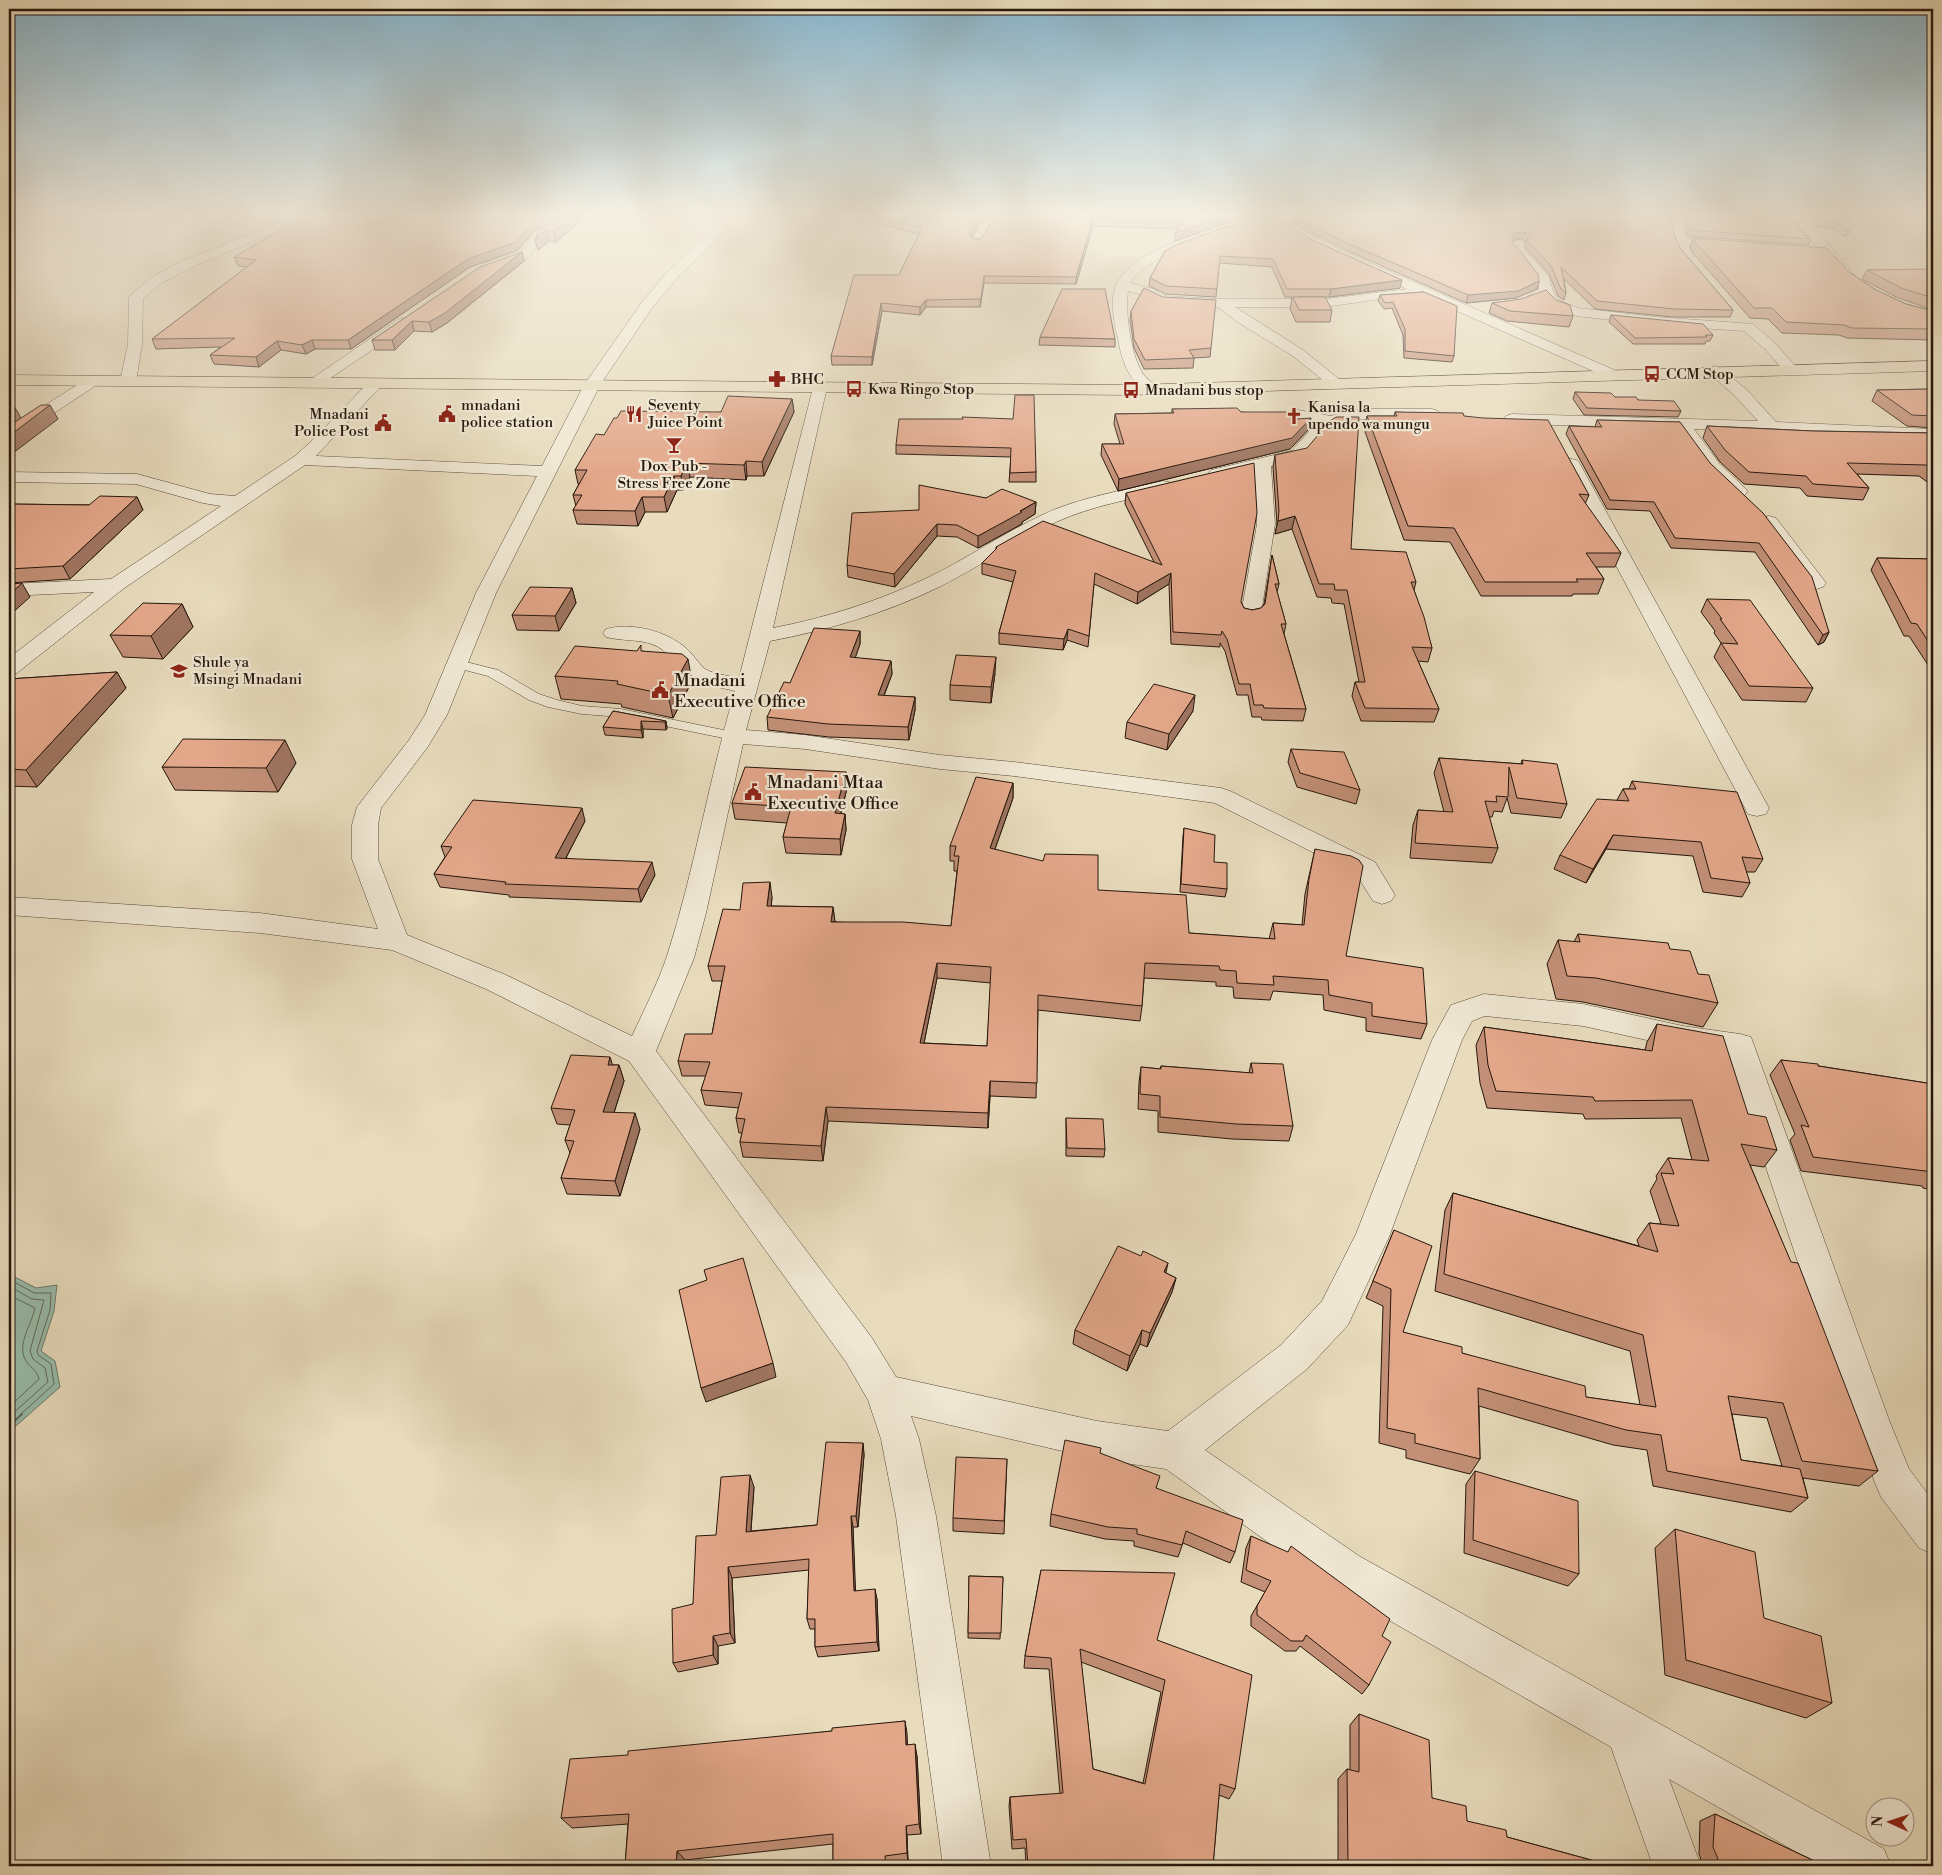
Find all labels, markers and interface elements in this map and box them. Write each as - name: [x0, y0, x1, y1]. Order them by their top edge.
- bus stop icon: CCM Stop: [1642, 364, 1662, 384]
- place label: CCM Stop: [1666, 365, 1734, 384]
- pharmacy icon: BHC: [767, 369, 787, 389]
- place label: BHC: [790, 370, 824, 389]
- bus stop icon: Kwa Ringo Stop: [844, 379, 864, 399]
- place label: Kwa Ringo Stop: [868, 380, 974, 399]
- bus stop icon: Mnadani bus stop: [1121, 380, 1141, 400]
- place label: Mnadani bus stop: [1145, 381, 1264, 400]
- place label: mnadani police station: [461, 396, 553, 432]
- place label: Seventy Juice Point: [647, 396, 724, 432]
- place label: Kanisa la upendo wa mungu: [1308, 398, 1430, 434]
- public building icon: mnadani police station: [437, 404, 457, 424]
- restaurant icon: Seventy Juice Point: [624, 404, 644, 424]
- place label: Mnadani Police Post: [294, 405, 370, 441]
- church icon: Kanisa la upendo wa mungu: [1284, 406, 1304, 426]
- public building icon: Mnadani Police Post: [373, 413, 393, 433]
- bar icon: Dox Pub - Stress Free Zone: [664, 435, 684, 455]
- place label: Dox Pub - Stress Free Zone: [617, 457, 731, 493]
- place label: Shule ya Msingi Mnadani: [193, 653, 302, 689]
- school or university icon: Shule ya Msingi Mnadani: [169, 661, 189, 681]
- place label: Mnadani Executive Office: [674, 669, 806, 713]
- public building icon: Mnadani Executive Office: [650, 680, 670, 700]
- place label: Mnadani Mtaa Executive Office: [767, 771, 899, 815]
- public building icon: Mnadani Mtaa Executive Office: [743, 782, 763, 802]
- north arrow: [1864, 1798, 1914, 1848]
- text: N: [1869, 1815, 1887, 1827]

